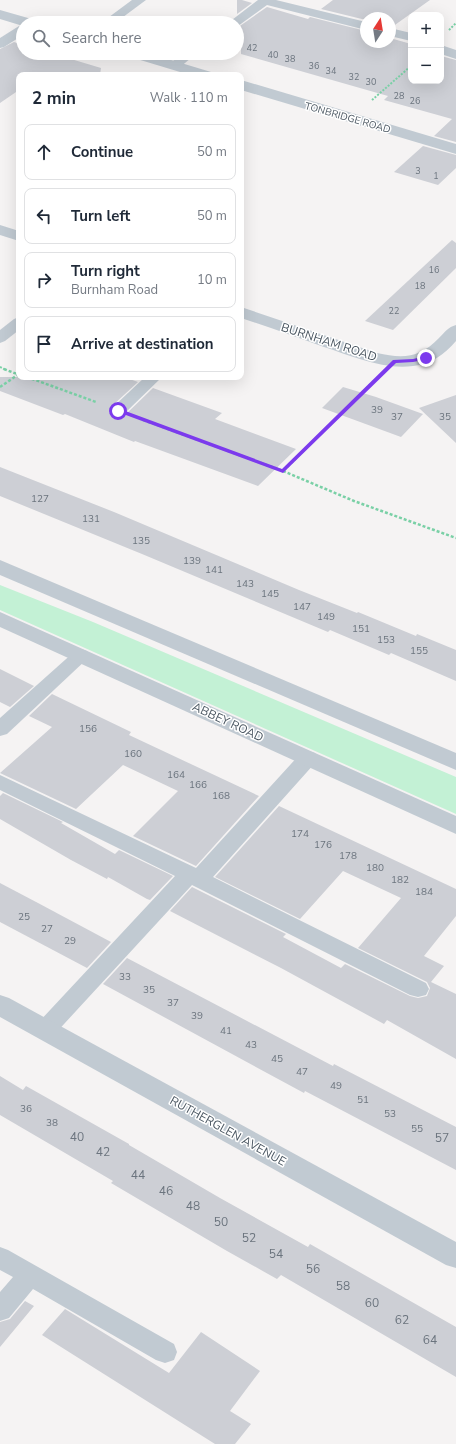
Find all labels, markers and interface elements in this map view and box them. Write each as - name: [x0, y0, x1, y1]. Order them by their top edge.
- north arrow: [360, 12, 396, 48]
- map controls: [408, 12, 444, 84]
- button: +: [408, 12, 444, 48]
- search box: [16, 16, 244, 60]
- icon: search: [30, 27, 52, 49]
- text: Search here: [62, 28, 142, 48]
- house number: 42: [247, 42, 257, 54]
- button: −: [408, 48, 444, 84]
- house number: 40: [268, 49, 278, 61]
- house number: 38: [285, 53, 295, 65]
- house number: 36: [309, 60, 319, 72]
- house number: 34: [326, 65, 337, 77]
- house number: 32: [349, 71, 359, 83]
- house number: 30: [366, 76, 376, 88]
- text: 2 min: [32, 87, 76, 110]
- text: Walk · 110 m: [150, 89, 228, 107]
- house number: 28: [394, 90, 404, 102]
- house number: 26: [410, 95, 420, 107]
- street label: TONBRIDGE ROAD: [303, 99, 392, 137]
- icon: ahead: [33, 141, 55, 163]
- text: Continue: [71, 142, 133, 162]
- text: 50 m: [197, 143, 227, 161]
- house number: 3: [415, 165, 421, 177]
- house number: 1: [433, 170, 439, 182]
- icon: left: [33, 205, 55, 227]
- text: Turn left: [71, 206, 130, 226]
- text: 50 m: [197, 207, 227, 225]
- text: Turn right: [71, 261, 140, 281]
- house number: 16: [429, 264, 439, 276]
- icon: right: [33, 269, 55, 291]
- text: 10 m: [197, 271, 227, 289]
- house number: 18: [415, 280, 425, 292]
- text: Burnham Road: [71, 281, 158, 299]
- house number: 22: [389, 305, 399, 317]
- street label: BURNHAM ROAD: [279, 319, 379, 365]
- icon: arrive: [33, 333, 55, 355]
- text: Arrive at destination: [71, 334, 214, 354]
- route end: [417, 349, 435, 367]
- route start: [109, 402, 127, 420]
- house number: 39: [371, 403, 383, 417]
- house number: 37: [391, 410, 403, 424]
- house number: 35: [439, 410, 451, 424]
- house number: 127: [31, 492, 49, 506]
- house number: 131: [82, 512, 100, 526]
- house number: 135: [132, 534, 150, 548]
- house number: 139: [183, 554, 201, 568]
- house number: 141: [205, 563, 223, 577]
- house number: 143: [236, 577, 254, 591]
- house number: 145: [261, 587, 279, 601]
- house number: 147: [293, 600, 311, 614]
- house number: 149: [317, 610, 335, 624]
- house number: 151: [352, 622, 370, 636]
- house number: 153: [377, 633, 395, 647]
- house number: 155: [410, 644, 428, 658]
- street label: ABBEY ROAD: [190, 699, 266, 746]
- house number: 156: [79, 722, 97, 736]
- house number: 160: [124, 747, 142, 761]
- house number: 164: [167, 768, 185, 782]
- house number: 166: [189, 778, 207, 792]
- house number: 168: [212, 789, 230, 803]
- house number: 174: [291, 827, 309, 841]
- house number: 176: [314, 838, 332, 852]
- house number: 178: [339, 849, 357, 863]
- house number: 180: [366, 861, 384, 875]
- house number: 182: [391, 873, 409, 887]
- house number: 184: [415, 885, 433, 899]
- house number: 25: [18, 910, 30, 924]
- house number: 27: [41, 922, 53, 936]
- house number: 29: [64, 934, 76, 948]
- house number: 33: [119, 970, 131, 984]
- house number: 35: [143, 983, 155, 997]
- house number: 37: [167, 996, 179, 1010]
- house number: 39: [191, 1009, 203, 1023]
- house number: 41: [220, 1024, 232, 1038]
- house number: 43: [245, 1038, 257, 1052]
- house number: 45: [271, 1052, 283, 1066]
- house number: 47: [296, 1065, 308, 1079]
- house number: 49: [330, 1079, 342, 1093]
- street label: RUTHERGLEN AVENUE: [167, 1092, 289, 1170]
- house number: 51: [357, 1093, 369, 1107]
- house number: 36: [20, 1102, 32, 1116]
- house number: 53: [384, 1107, 396, 1121]
- house number: 38: [46, 1116, 58, 1130]
- house number: 55: [411, 1122, 423, 1136]
- house number: 40: [70, 1129, 84, 1145]
- house number: 57: [435, 1130, 449, 1146]
- house number: 42: [96, 1144, 110, 1160]
- house number: 44: [131, 1167, 145, 1183]
- house number: 46: [159, 1183, 173, 1199]
- house number: 48: [186, 1198, 200, 1214]
- house number: 50: [214, 1214, 228, 1230]
- house number: 52: [242, 1230, 256, 1246]
- house number: 54: [269, 1246, 283, 1262]
- house number: 56: [306, 1261, 320, 1277]
- house number: 58: [336, 1278, 350, 1294]
- house number: 60: [365, 1295, 379, 1311]
- house number: 62: [395, 1312, 409, 1328]
- house number: 64: [423, 1332, 437, 1348]

